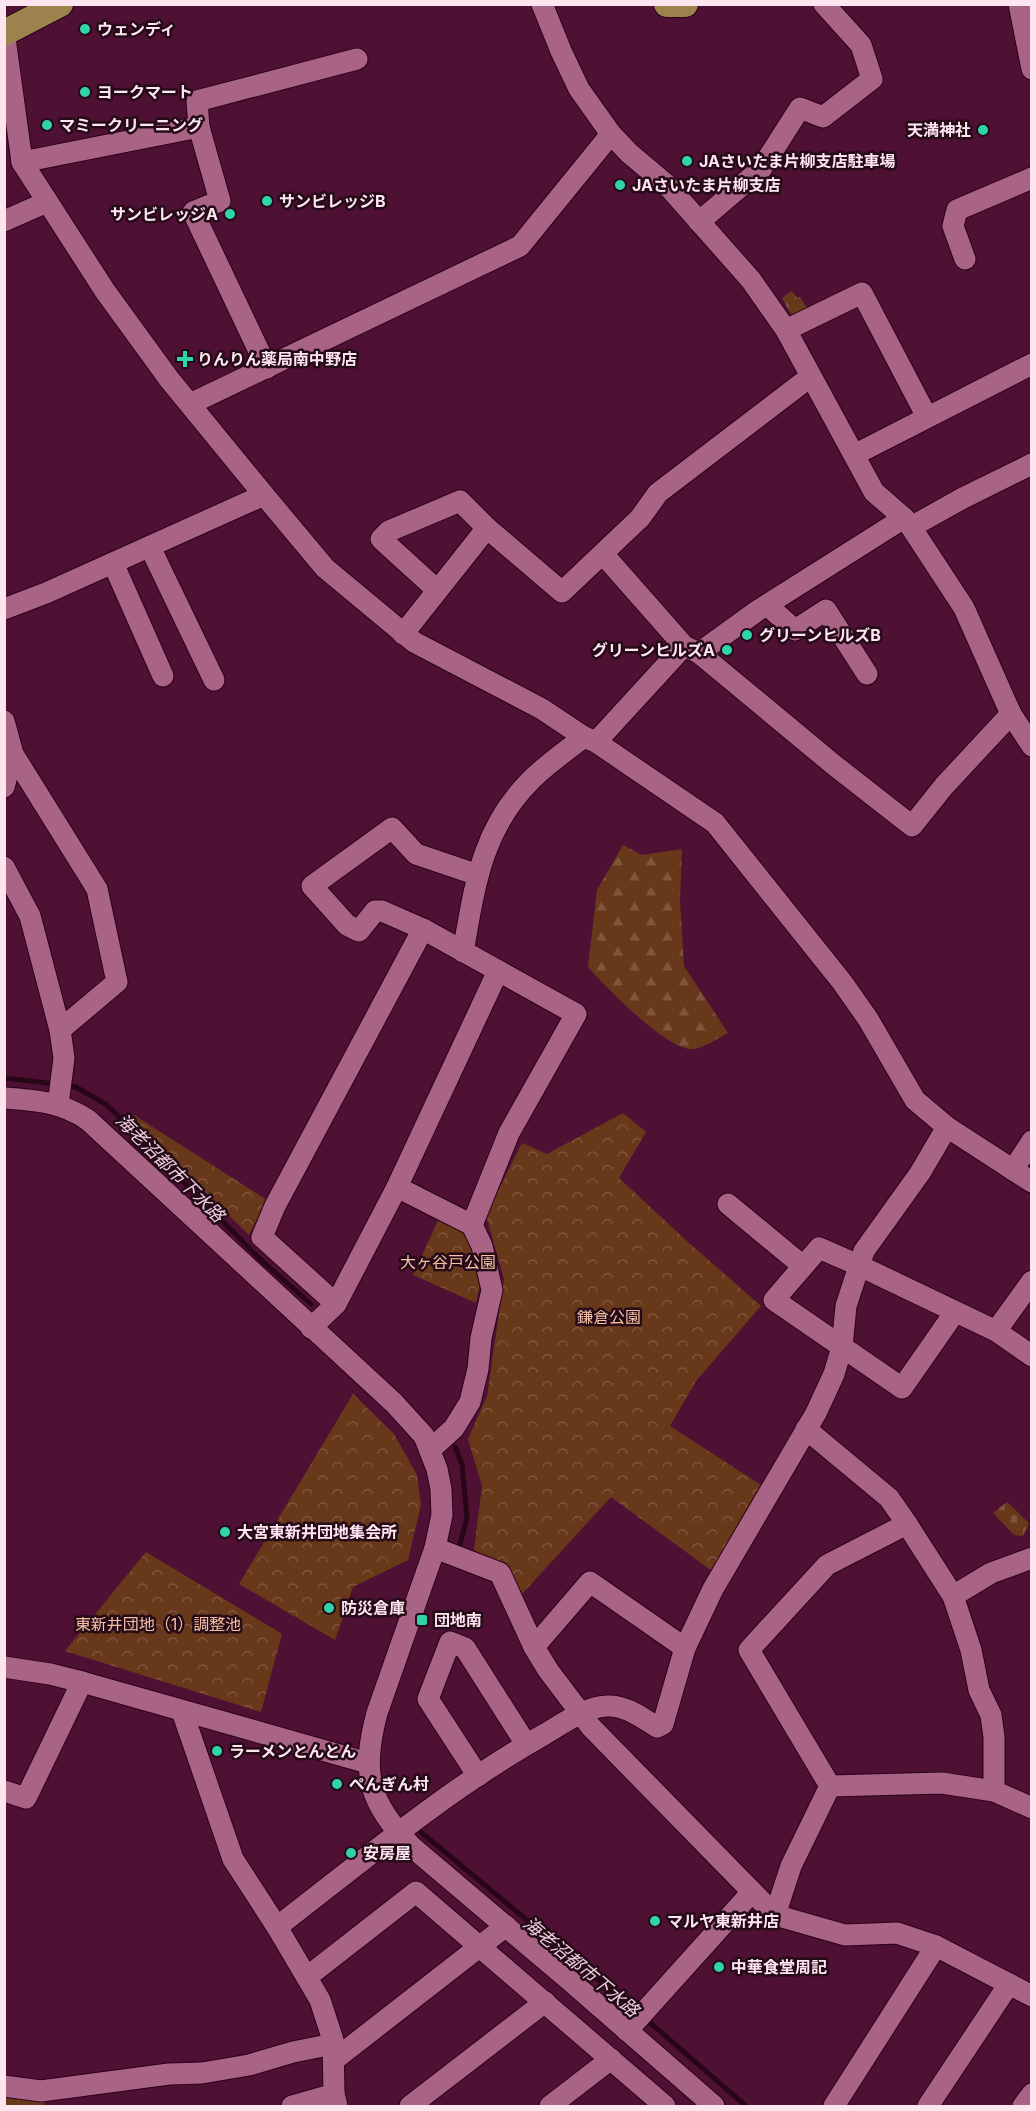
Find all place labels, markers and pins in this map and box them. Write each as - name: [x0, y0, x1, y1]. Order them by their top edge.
- place label: ウェンディ: [97, 19, 176, 39]
- marker: ウェンディ: [78, 22, 92, 36]
- place label: ヨークマート: [97, 82, 193, 102]
- marker: ヨークマート: [78, 85, 92, 99]
- place label: マミークリーニング: [59, 115, 203, 135]
- marker: マミークリーニング: [40, 118, 54, 132]
- place label: 天満神社: [907, 120, 971, 140]
- marker: 天満神社: [976, 123, 990, 137]
- place label: JAさいたま片柳支店駐車場: [699, 151, 896, 171]
- marker: JAさいたま片柳支店駐車場: [680, 154, 694, 168]
- place label: JAさいたま片柳支店: [632, 175, 781, 195]
- marker: JAさいたま片柳支店: [613, 178, 627, 192]
- place label: サンビレッジB: [279, 191, 386, 211]
- marker: サンビレッジB: [260, 194, 274, 208]
- place label: サンビレッジA: [110, 204, 218, 224]
- marker: サンビレッジA: [223, 207, 237, 221]
- place label: りんりん薬局南中野店: [197, 349, 357, 369]
- marker: りんりん薬局南中野店: [178, 352, 192, 366]
- place label: グリーンヒルズB: [759, 625, 881, 645]
- marker: グリーンヒルズB: [740, 628, 754, 642]
- place label: グリーンヒルズA: [592, 640, 715, 660]
- marker: グリーンヒルズA: [720, 643, 734, 657]
- place label: 大宮東新井団地集会所: [237, 1522, 397, 1542]
- marker: 大宮東新井団地集会所: [218, 1525, 232, 1539]
- place label: 防災倉庫: [341, 1598, 405, 1618]
- marker: 防災倉庫: [322, 1601, 336, 1615]
- place label: 団地南: [434, 1610, 482, 1630]
- marker: 団地南: [415, 1613, 429, 1627]
- place label: ラーメンとんとん: [229, 1741, 356, 1761]
- marker: ラーメンとんとん: [210, 1744, 224, 1758]
- place label: ぺんぎん村: [349, 1774, 429, 1794]
- marker: ぺんぎん村: [330, 1777, 344, 1791]
- place label: 安房屋: [363, 1843, 411, 1863]
- marker: 安房屋: [344, 1846, 358, 1860]
- place label: マルヤ東新井店: [667, 1911, 779, 1931]
- marker: マルヤ東新井店: [648, 1914, 662, 1928]
- place label: 中華食堂周記: [731, 1957, 827, 1977]
- marker: 中華食堂周記: [712, 1960, 726, 1974]

